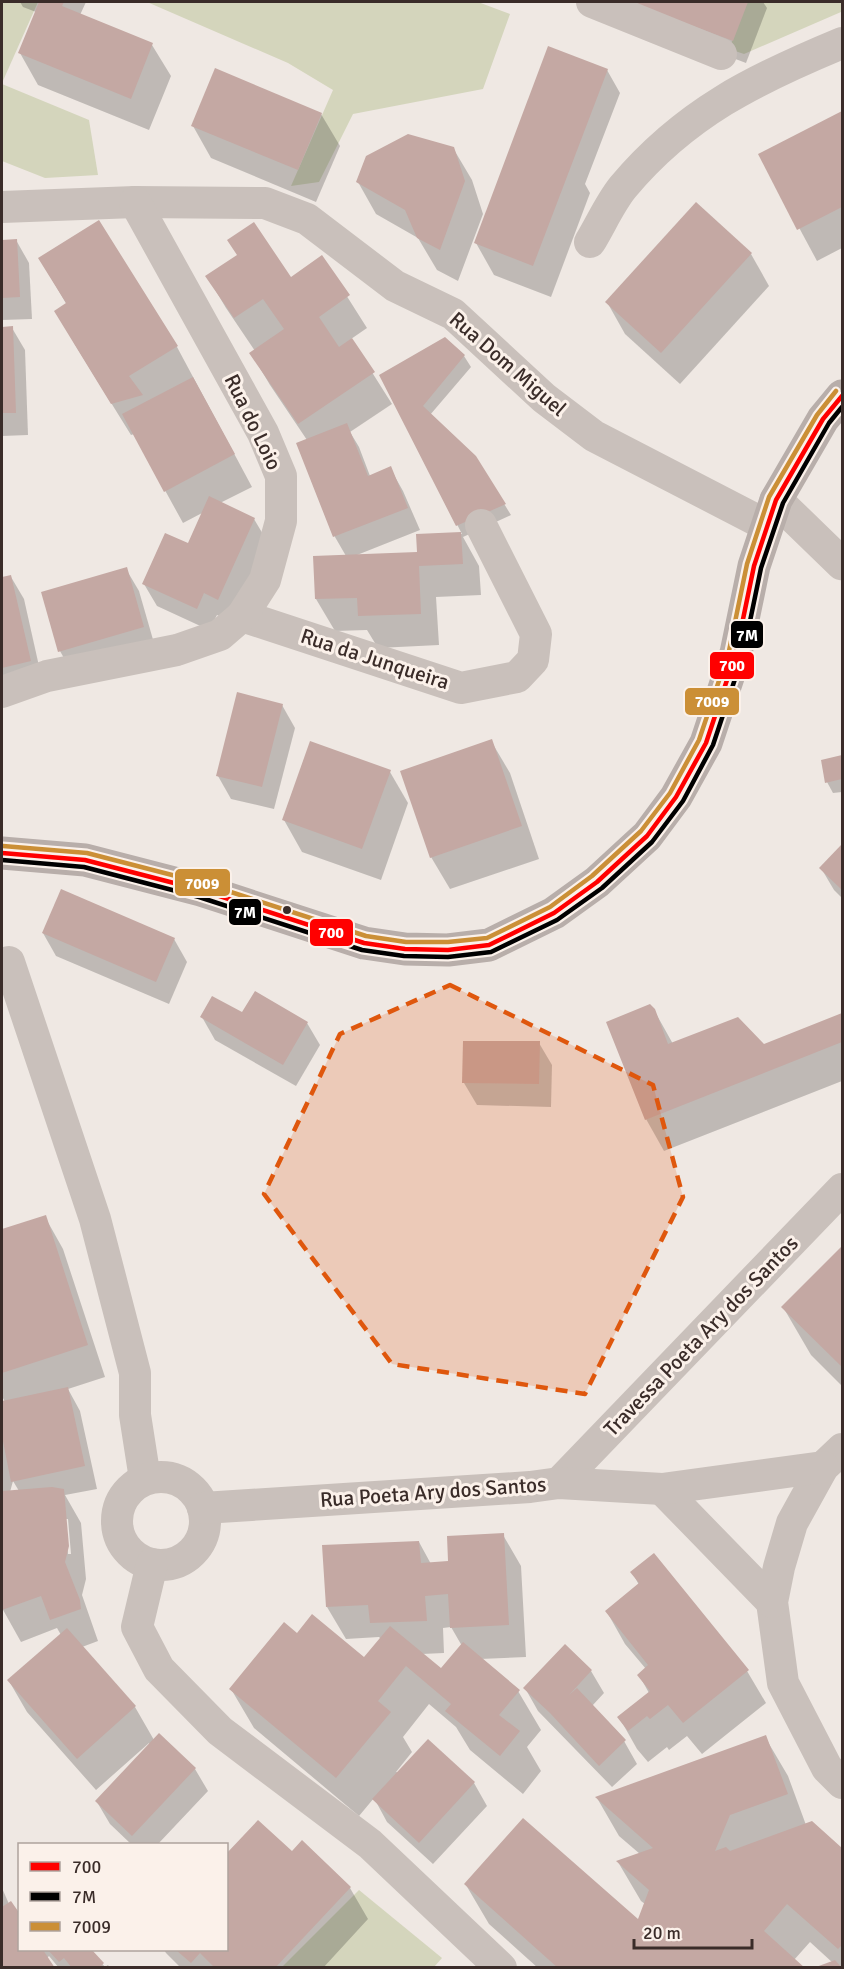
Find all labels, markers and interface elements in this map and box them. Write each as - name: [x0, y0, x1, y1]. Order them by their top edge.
- street label: Rua Dom Miguel: [444, 306, 572, 422]
- street label: Rua do Loio: [219, 370, 287, 474]
- line badge: 7M: [730, 620, 764, 649]
- street label: Rua da Junqueira: [297, 623, 453, 695]
- text: 7M: [736, 626, 758, 646]
- line badge: 700: [709, 651, 755, 680]
- text: 700: [719, 656, 745, 676]
- line badge: 7009: [684, 687, 740, 716]
- text: 7009: [695, 692, 730, 712]
- line badge: 7009: [174, 868, 231, 897]
- text: 7009: [185, 874, 220, 894]
- line badge: 7M: [228, 898, 262, 926]
- text: 7M: [234, 903, 256, 923]
- unlabelled marker: [281, 904, 293, 916]
- line badge: 700: [309, 918, 354, 947]
- text: 700: [318, 923, 344, 943]
- street label: Travessa Poeta Ary dos Santos: [598, 1230, 804, 1442]
- street label: Rua Poeta Ary dos Santos: [319, 1471, 547, 1513]
- legend: [18, 1843, 228, 1951]
- text: 700: [72, 1856, 101, 1878]
- text: 7M: [72, 1886, 96, 1908]
- scale bar: [634, 1912, 752, 1950]
- text: 7009: [72, 1916, 111, 1938]
- text: 20 m: [643, 1922, 681, 1944]

